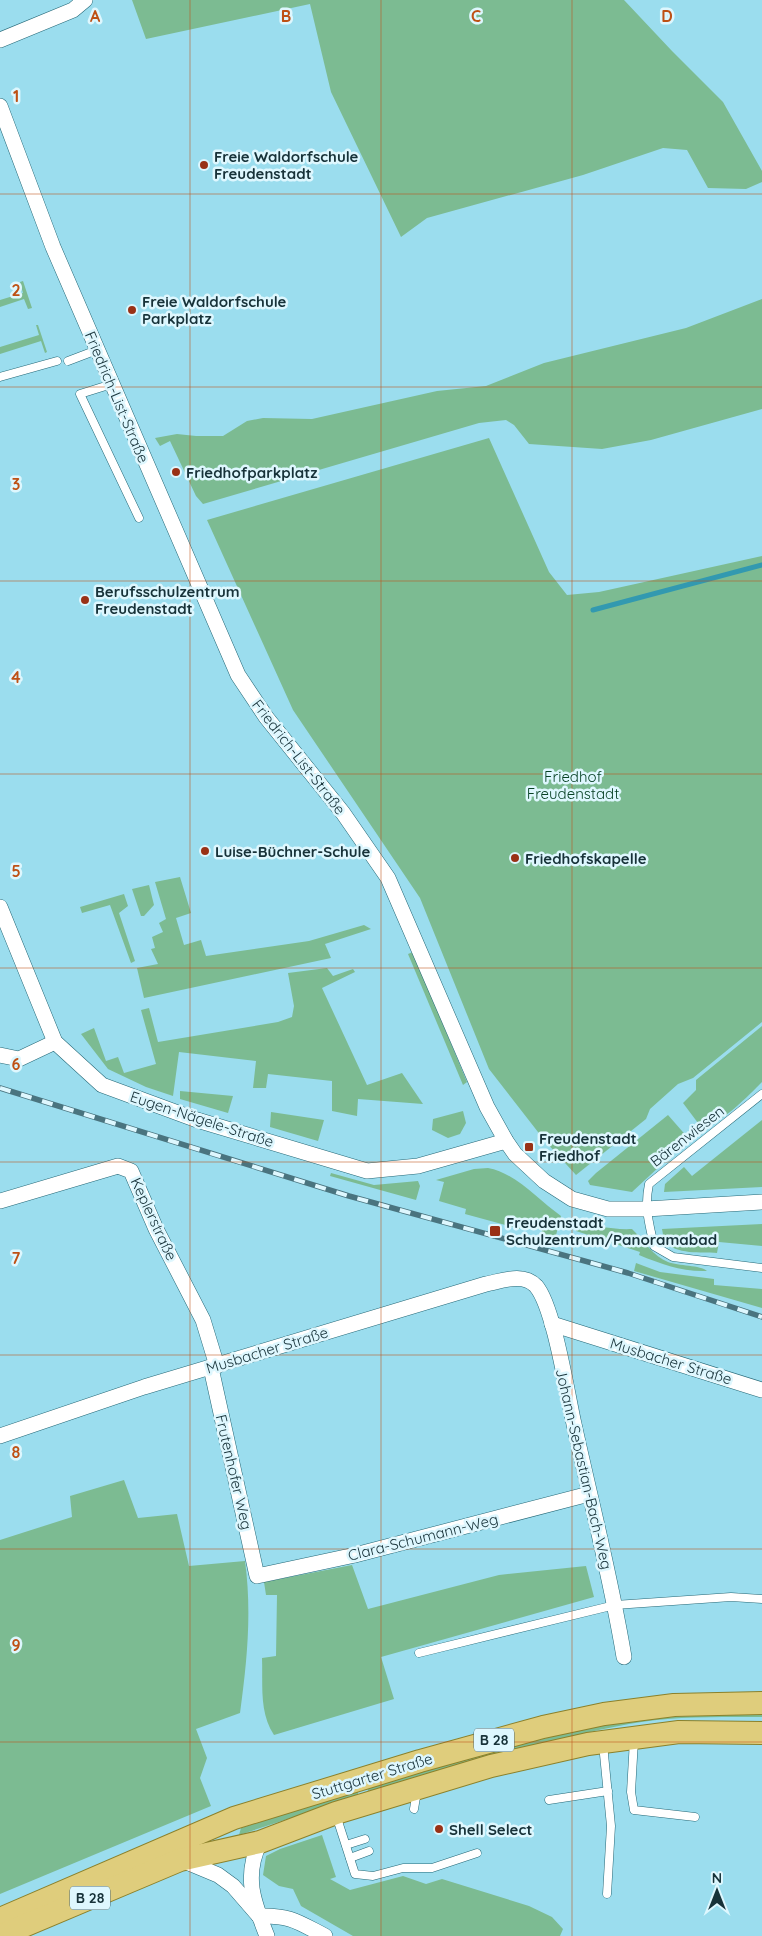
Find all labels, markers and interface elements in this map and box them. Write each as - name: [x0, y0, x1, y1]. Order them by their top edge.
- text: A: [90, 6, 101, 26]
- text: B: [281, 6, 291, 26]
- text: C: [471, 6, 481, 26]
- text: D: [661, 6, 673, 26]
- text: 1: [13, 86, 19, 106]
- place label: Freie Waldorfschule Freudenstadt: [214, 147, 359, 183]
- marker: Freie Waldorfschule Freudenstadt: [198, 159, 210, 171]
- text: 2: [11, 280, 21, 300]
- place label: Freie Waldorfschule Parkplatz: [142, 292, 287, 328]
- marker: Freie Waldorfschule Parkplatz: [126, 304, 138, 316]
- street label: Friedrich-List-Straße: [81, 328, 153, 466]
- place label: Friedhofparkplatz: [186, 463, 318, 482]
- marker: Friedhofparkplatz: [170, 466, 182, 478]
- text: 3: [12, 474, 20, 494]
- place label: Berufsschulzentrum Freudenstadt: [95, 582, 240, 618]
- marker: Berufsschulzentrum Freudenstadt: [79, 594, 91, 606]
- text: 4: [11, 667, 21, 687]
- street label: Friedrich-List-Straße: [248, 696, 350, 818]
- park label: Friedhof Freudenstadt: [527, 767, 619, 803]
- place label: Luise-Büchner-Schule: [215, 842, 371, 861]
- marker: Luise-Büchner-Schule: [199, 845, 211, 857]
- place label: Friedhofskapelle: [525, 849, 647, 868]
- marker: Friedhofskapelle: [509, 852, 521, 864]
- text: 5: [11, 861, 21, 881]
- text: 6: [12, 1054, 21, 1074]
- street label: Eugen-Nägele-Straße: [128, 1087, 276, 1151]
- street label: Bärenwiesen: [646, 1101, 728, 1171]
- place label: Freudenstadt Friedhof: [539, 1129, 637, 1165]
- marker: Freudenstadt Friedhof: [523, 1141, 535, 1153]
- street label: Keplerstraße: [127, 1175, 181, 1263]
- place label: Freudenstadt Schulzentrum/Panoramabad: [506, 1213, 717, 1249]
- marker: Freudenstadt Schulzentrum/Panoramabad: [488, 1224, 502, 1238]
- text: 7: [12, 1248, 21, 1268]
- street label: Musbacher Straße: [204, 1322, 330, 1378]
- street label: Musbacher Straße: [608, 1333, 734, 1389]
- street label: Johann-Sebastian-Bach-Weg: [552, 1367, 616, 1571]
- street label: Frutenhofer Weg: [212, 1413, 256, 1531]
- text: 8: [12, 1442, 21, 1462]
- street label: Clara-Schumann-Weg: [346, 1509, 500, 1565]
- text: 9: [11, 1635, 21, 1655]
- road number: B 28: [474, 1728, 514, 1752]
- street label: Stuttgarter Straße: [309, 1749, 435, 1803]
- place label: Shell Select: [449, 1820, 532, 1839]
- marker: Shell Select: [433, 1823, 445, 1835]
- north arrow: [692, 1866, 742, 1916]
- text: N: [712, 1869, 722, 1887]
- road number: B 28: [70, 1886, 110, 1910]

